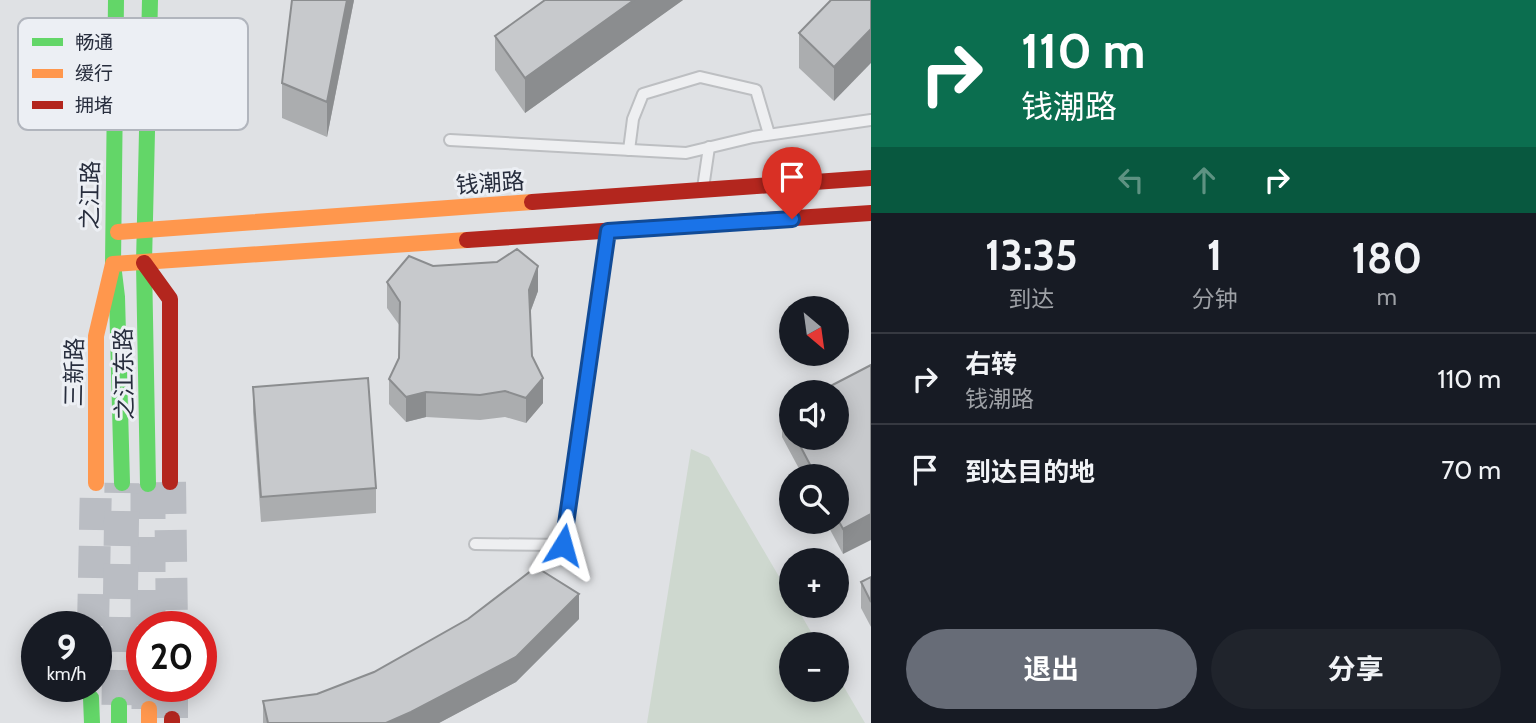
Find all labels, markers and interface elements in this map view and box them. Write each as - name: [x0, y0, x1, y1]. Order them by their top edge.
- legend: [18, 18, 248, 130]
- text: 110 m: [1021, 21, 1145, 80]
- icon: right: [906, 28, 997, 119]
- text: 畅通: [75, 31, 113, 54]
- text: 缓行: [75, 62, 113, 85]
- text: 钱潮路: [1021, 87, 1117, 126]
- text: 拥堵: [75, 94, 113, 117]
- pin: [762, 147, 822, 219]
- icon: arrive: [773, 158, 811, 196]
- street label: 之江路: [75, 160, 105, 230]
- icon: left: [1112, 161, 1150, 199]
- icon: ahead: [1185, 161, 1223, 199]
- icon: right: [1258, 161, 1296, 199]
- street label: 钱潮路: [455, 167, 525, 199]
- text: 13:35: [985, 229, 1078, 281]
- text: 1: [1207, 229, 1222, 281]
- text: 180: [1352, 232, 1422, 284]
- text: m: [1377, 283, 1397, 311]
- text: 到达: [1008, 285, 1054, 313]
- text: 分钟: [1192, 285, 1238, 313]
- north arrow: [779, 296, 849, 366]
- map controls: [779, 296, 849, 702]
- street label: 之江东路: [109, 328, 139, 420]
- street label: 三新路: [59, 337, 89, 407]
- text: 右转: [965, 348, 1017, 380]
- icon: right: [906, 360, 944, 398]
- text: 110 m: [1437, 363, 1501, 395]
- button: sound: [779, 380, 849, 450]
- text: 钱潮路: [965, 385, 1034, 413]
- icon: arrive: [906, 451, 944, 489]
- text: 70 m: [1441, 454, 1501, 486]
- text: 到达目的地: [965, 456, 1095, 488]
- button: search: [779, 464, 849, 534]
- position arrow: [526, 508, 600, 582]
- button: +: [779, 548, 849, 618]
- speed limit sign: 20: [126, 611, 217, 702]
- text: 9: [57, 626, 76, 669]
- button: 退出: [906, 629, 1197, 709]
- button: 分享: [1211, 629, 1501, 709]
- button: −: [779, 632, 849, 702]
- text: km/h: [47, 663, 86, 685]

